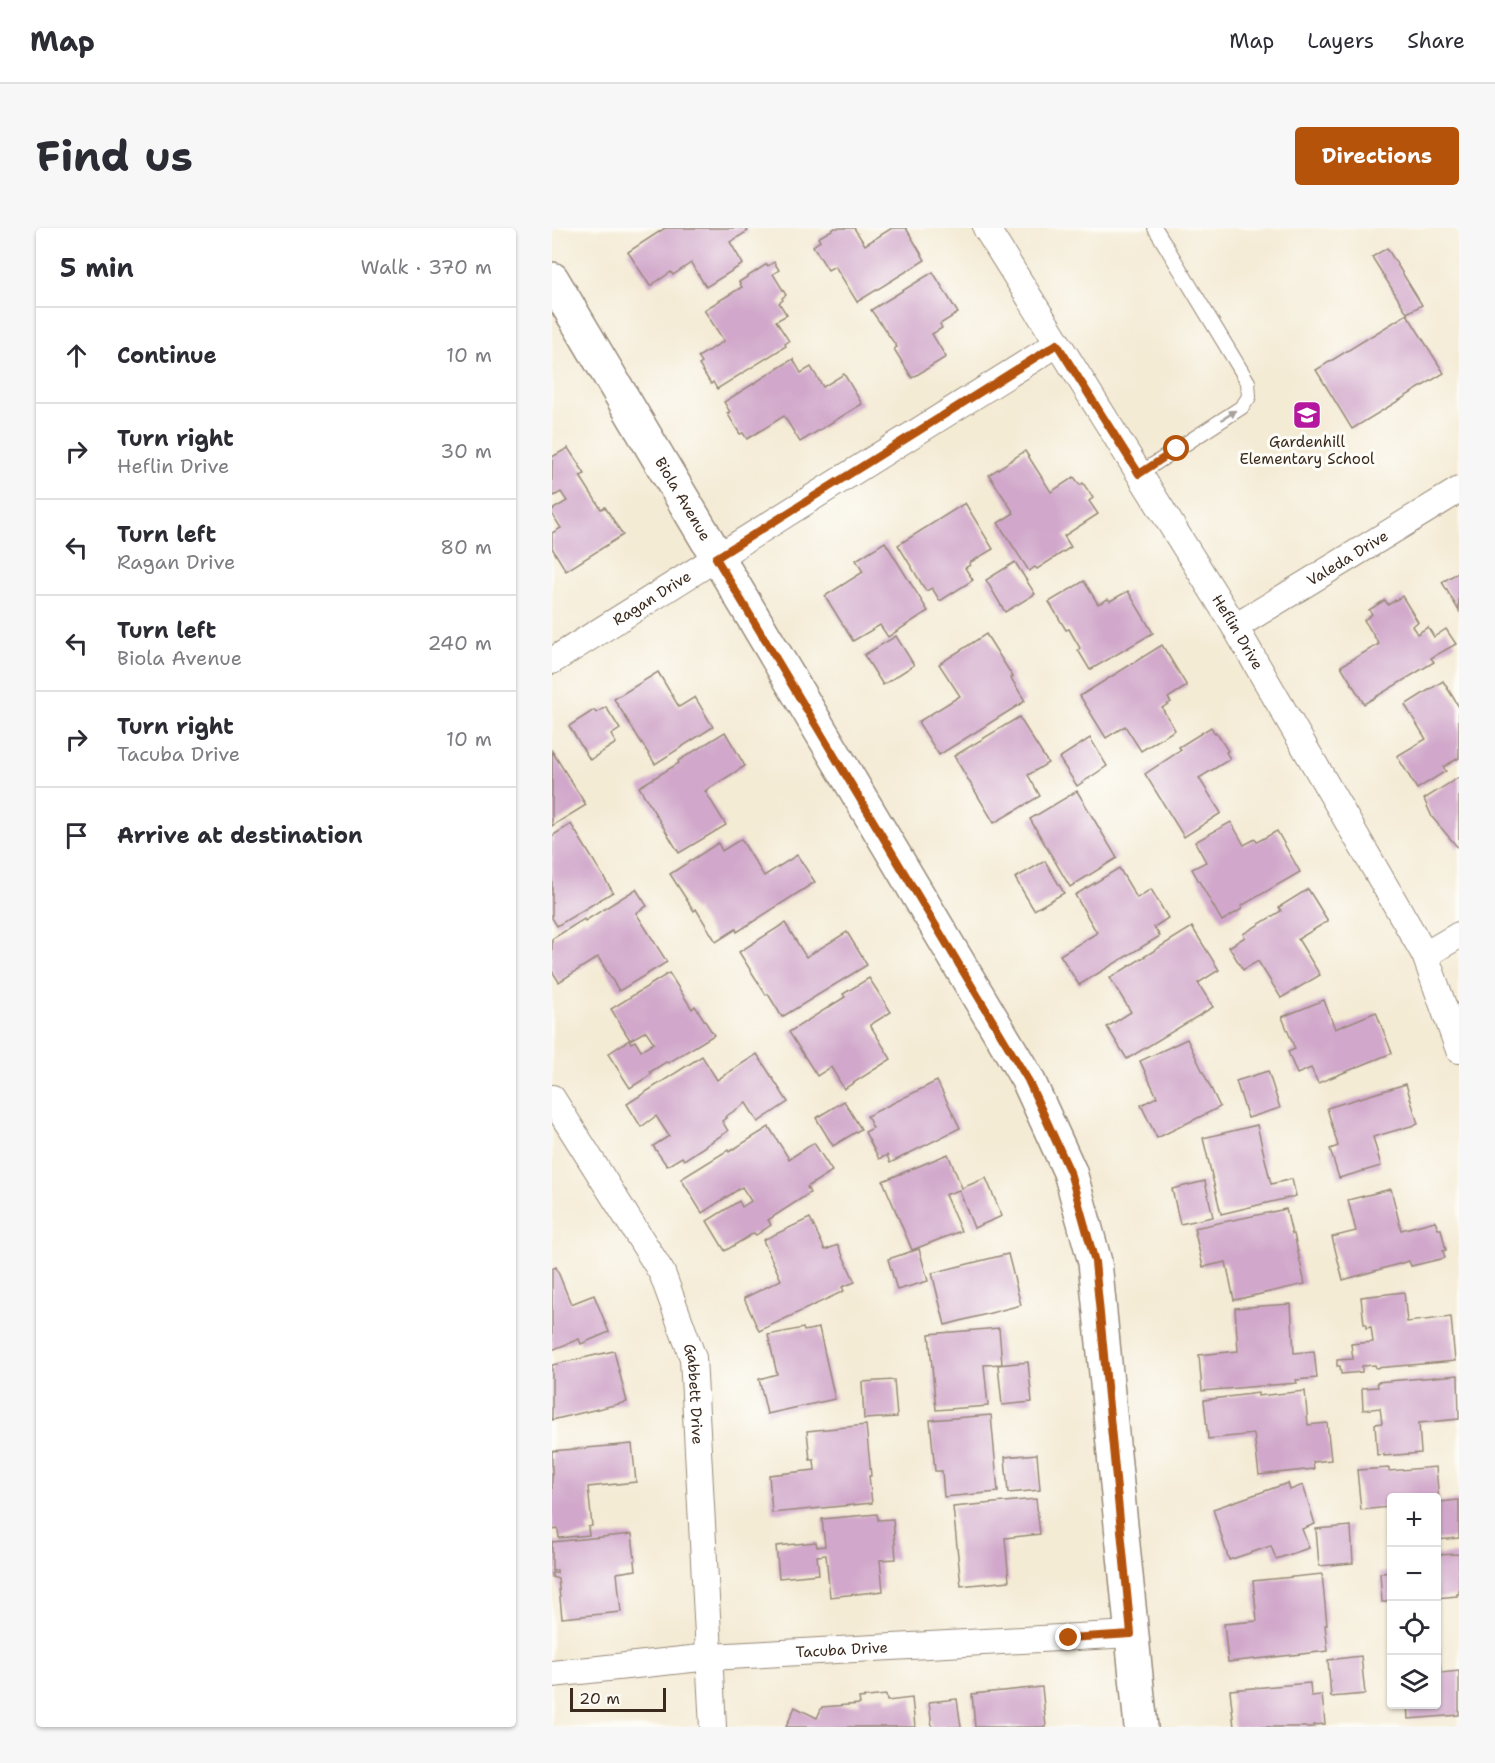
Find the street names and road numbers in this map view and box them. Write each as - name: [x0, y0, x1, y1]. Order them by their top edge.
- street label: Biola Avenue: [650, 454, 715, 545]
- street label: Valeda Drive: [1303, 526, 1392, 591]
- street label: Ragan Drive: [609, 566, 695, 630]
- street label: Heflin Drive: [1207, 591, 1268, 673]
- street label: Gabbett Drive: [679, 1341, 708, 1445]
- street label: Tacuba Drive: [795, 1637, 889, 1662]

